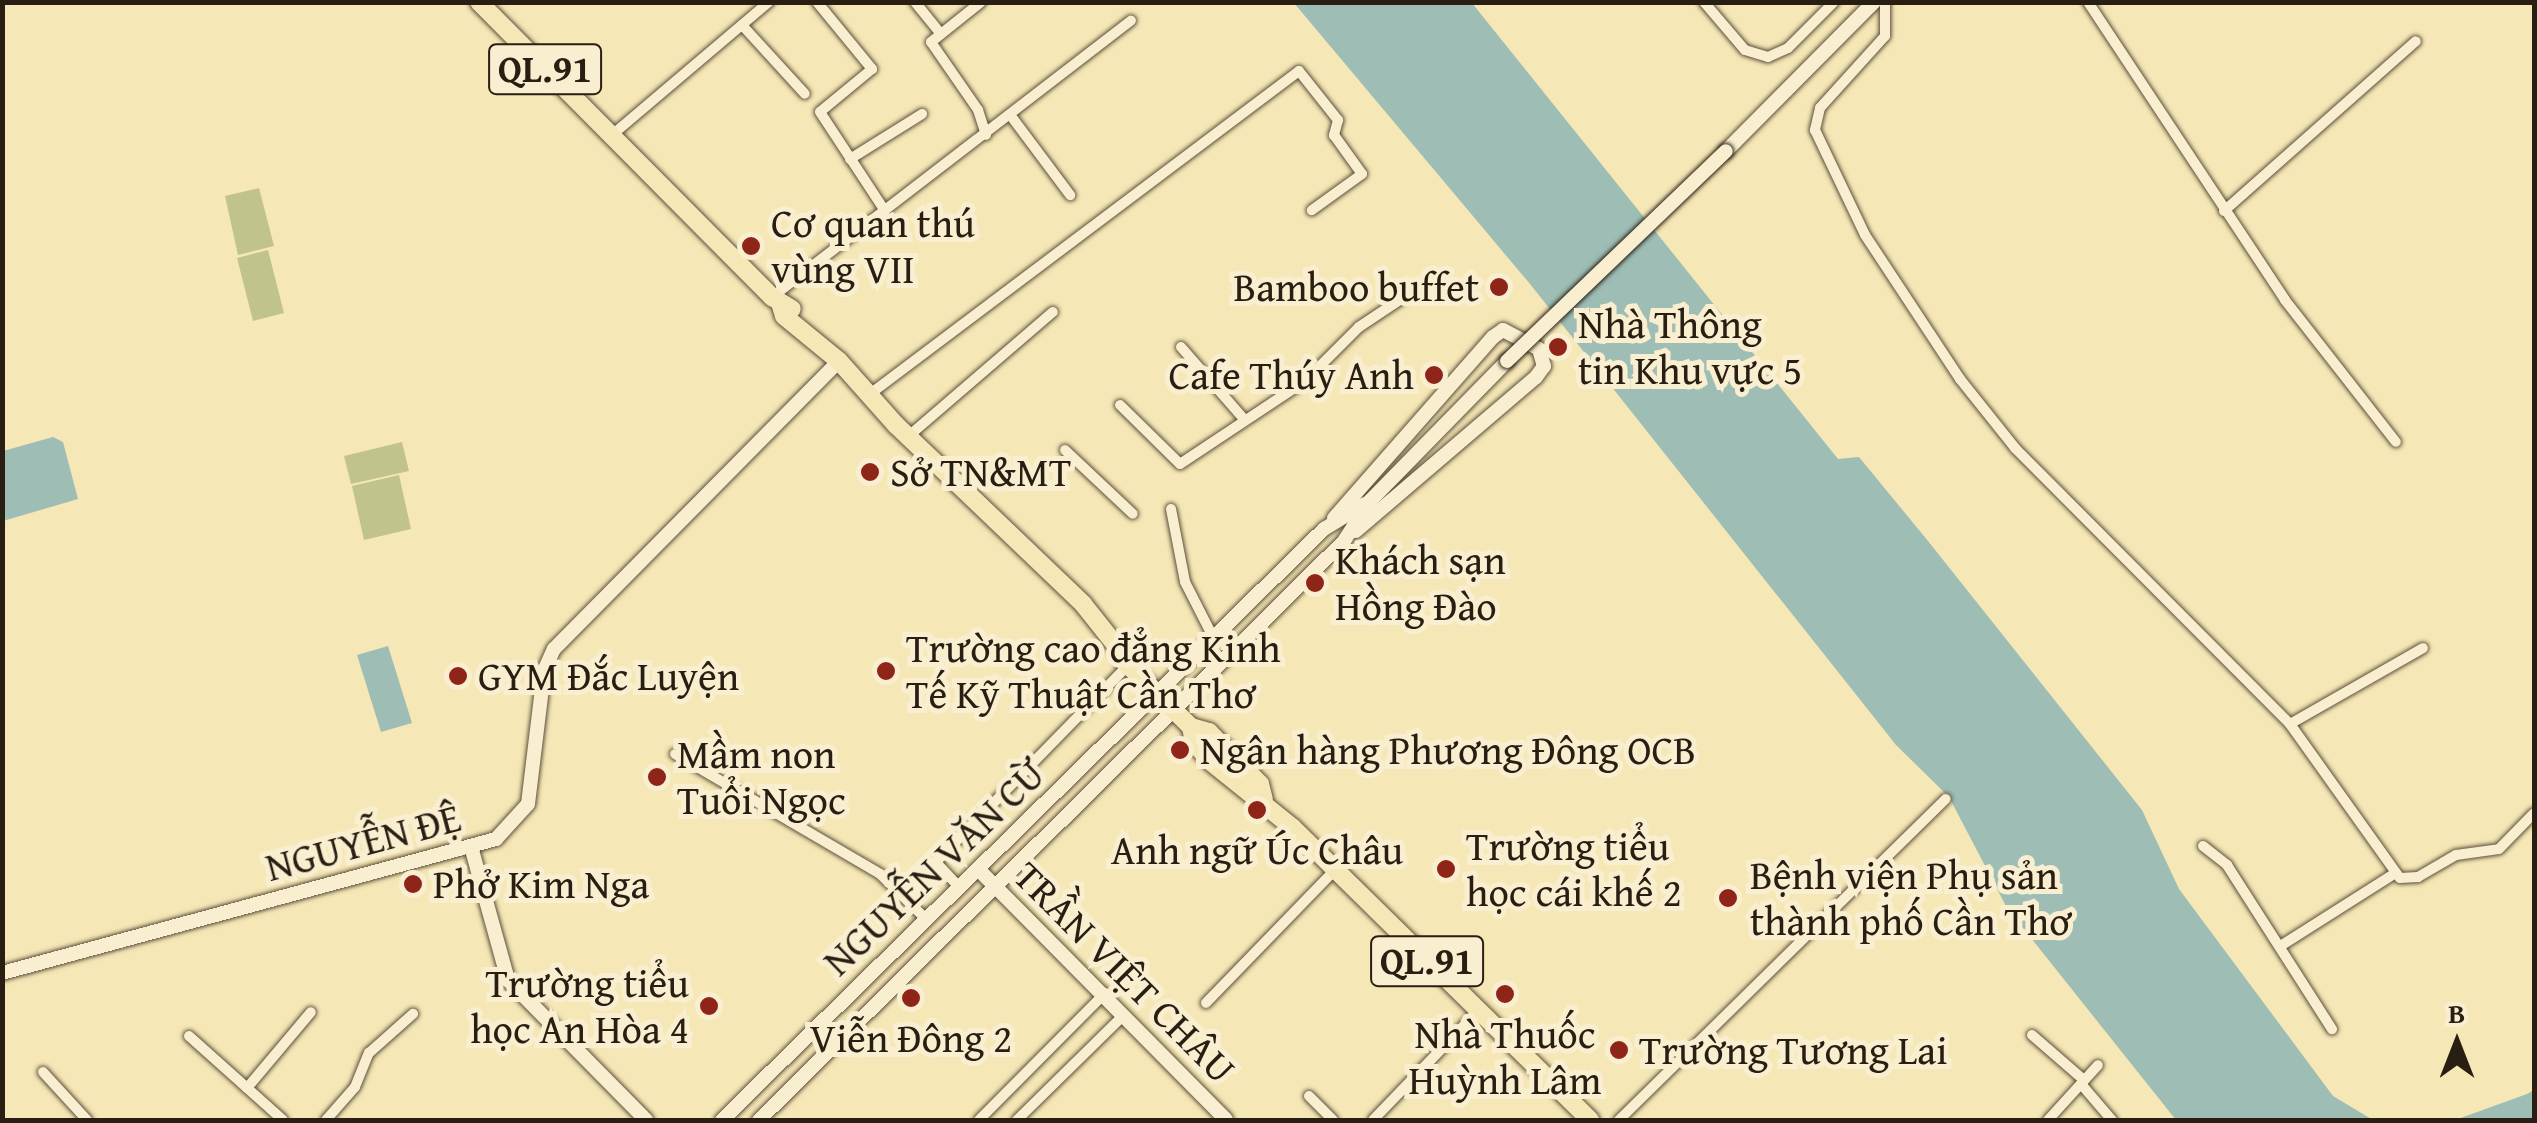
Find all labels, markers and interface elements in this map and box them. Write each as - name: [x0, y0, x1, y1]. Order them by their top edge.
- road number: QL.91: [488, 36, 602, 102]
- place label: Cơ quan thú vùng VII: [771, 199, 975, 293]
- marker: Cơ quan thú vùng VII: [740, 235, 762, 257]
- place label: Bamboo buffet: [1234, 263, 1479, 311]
- marker: Bamboo buffet: [1488, 276, 1510, 298]
- place label: Nhà Thông tin Khu vực 5: [1578, 300, 1802, 394]
- marker: Nhà Thông tin Khu vực 5: [1547, 336, 1569, 358]
- place label: Cafe Thúy Anh: [1169, 351, 1414, 399]
- marker: Cafe Thúy Anh: [1423, 364, 1445, 386]
- place label: Sở TN&MT: [890, 448, 1071, 496]
- marker: Sở TN&MT: [859, 461, 881, 483]
- place label: Khách sạn Hồng Đào: [1335, 536, 1506, 630]
- marker: Khách sạn Hồng Đào: [1304, 572, 1326, 594]
- place label: Trường cao đẳng Kinh Tế Kỹ Thuật Cần Thơ: [906, 624, 1281, 718]
- place label: GYM Đắc Luyện: [478, 652, 739, 700]
- marker: Trường cao đẳng Kinh Tế Kỹ Thuật Cần Thơ: [875, 660, 897, 682]
- marker: GYM Đắc Luyện: [447, 665, 469, 687]
- place label: Ngân hàng Phương Đông OCB: [1200, 726, 1696, 774]
- place label: Mầm non Tuổi Ngọc: [677, 730, 846, 824]
- marker: Ngân hàng Phương Đông OCB: [1169, 739, 1191, 761]
- street label: NGUYỄN VĂN CỪ: [813, 749, 1055, 985]
- marker: Mầm non Tuổi Ngọc: [646, 766, 668, 788]
- street label: NGUYỄN ĐỆ: [260, 793, 466, 891]
- marker: Anh ngữ Úc Châu: [1246, 799, 1268, 821]
- place label: Trường tiểu học cái khế 2: [1466, 822, 1682, 916]
- place label: Anh ngữ Úc Châu: [1111, 826, 1403, 874]
- street label: TRẦN VIỆT CHÂU: [1004, 851, 1246, 1093]
- place label: Bệnh viện Phụ sản thành phố Cần Thơ: [1750, 851, 2071, 945]
- marker: Trường tiểu học cái khế 2: [1435, 858, 1457, 880]
- place label: Phở Kim Nga: [433, 860, 649, 908]
- marker: Phở Kim Nga: [402, 873, 424, 895]
- marker: Bệnh viện Phụ sản thành phố Cần Thơ: [1715, 885, 1741, 911]
- road number: QL.91: [1370, 928, 1484, 994]
- place label: Trường tiểu học An Hòa 4: [470, 959, 689, 1053]
- marker: Nhà Thuốc Huỳnh Lâm: [1494, 983, 1516, 1005]
- marker: Viễn Đông 2: [900, 987, 922, 1009]
- text: B: [2448, 992, 2466, 1033]
- north arrow: [2407, 993, 2507, 1093]
- marker: Trường tiểu học An Hòa 4: [698, 995, 720, 1017]
- place label: Nhà Thuốc Huỳnh Lâm: [1409, 1010, 1601, 1104]
- place label: Viễn Đông 2: [810, 1014, 1012, 1062]
- place label: Trường Tương Lai: [1639, 1026, 1947, 1074]
- marker: Trường Tương Lai: [1608, 1039, 1630, 1061]

